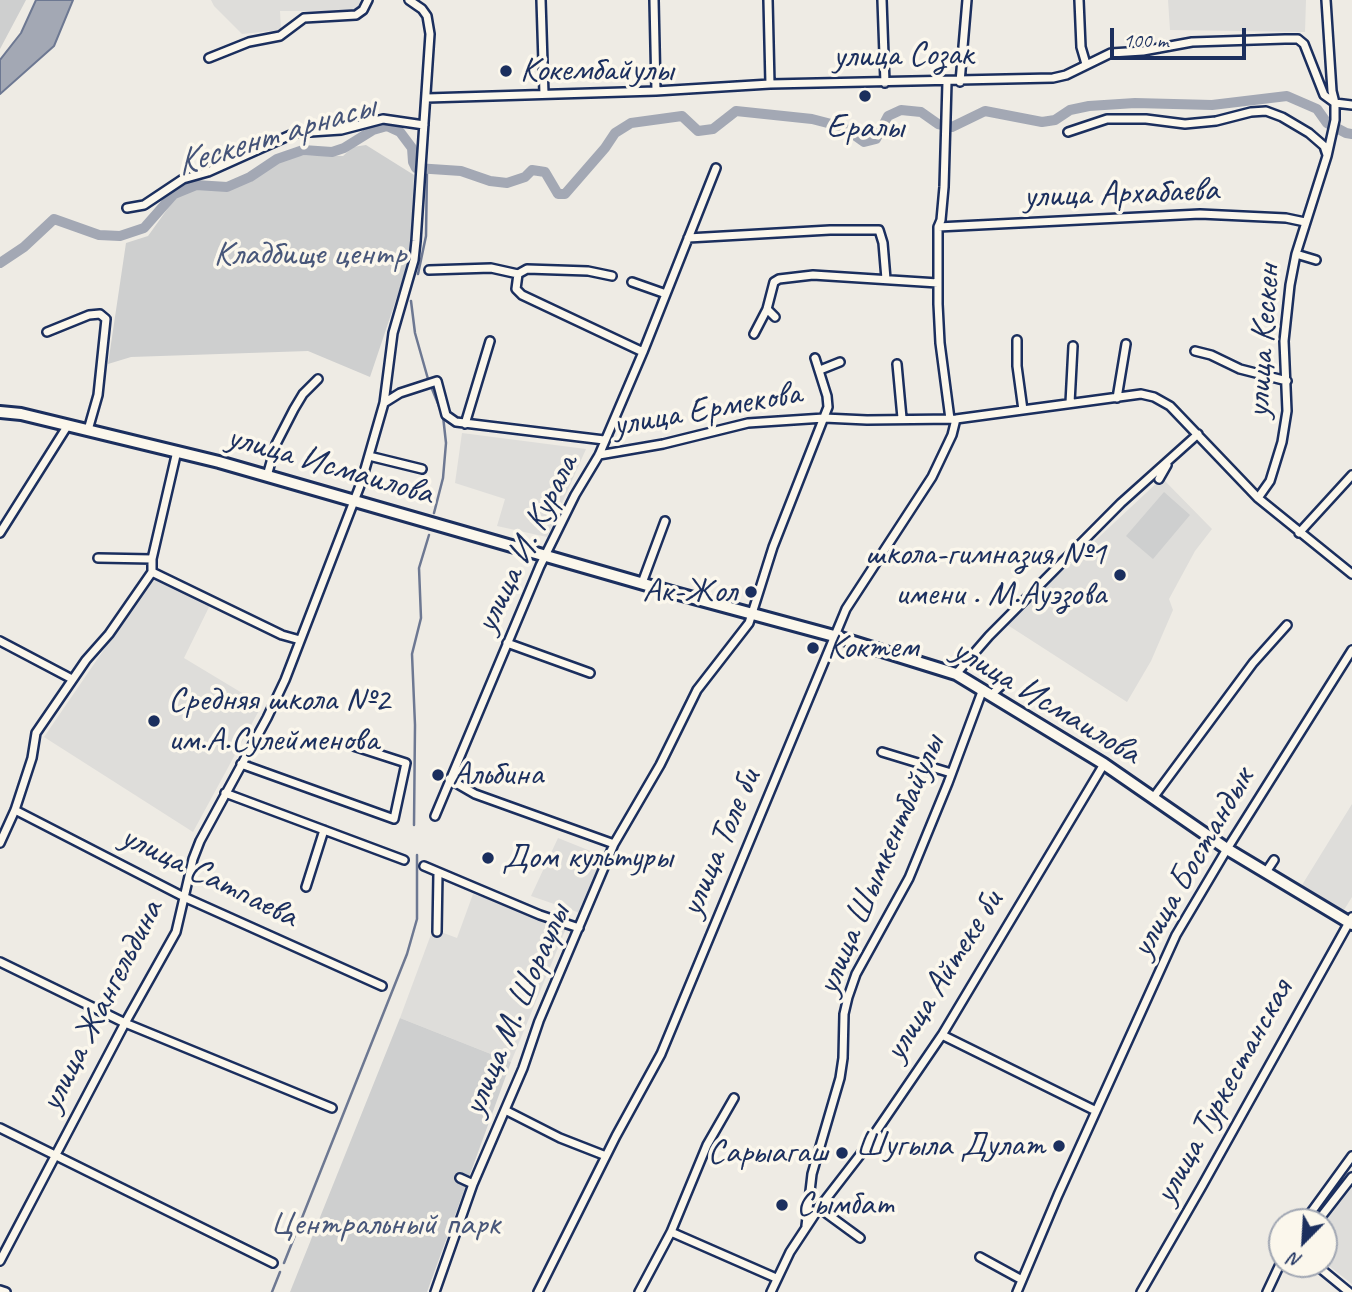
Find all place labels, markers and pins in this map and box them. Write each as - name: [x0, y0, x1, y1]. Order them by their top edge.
- place label: Кокембайулы: [520, 50, 673, 92]
- marker: Кокембайулы: [498, 63, 514, 79]
- marker: Ералы: [857, 88, 873, 104]
- place label: Ералы: [826, 107, 904, 149]
- place label: школа-гимназия №1 имени . М.Ауэзова: [865, 534, 1106, 616]
- marker: школа-гимназия №1 имени . М.Ауэзова: [1112, 567, 1128, 583]
- place label: Ак-Жол: [643, 571, 737, 613]
- marker: Ак-Жол: [743, 584, 759, 600]
- place label: Коктем: [827, 627, 918, 669]
- marker: Коктем: [805, 640, 821, 656]
- place label: Средняя школа №2 им.А.Сулейменова: [168, 680, 390, 762]
- marker: Средняя школа №2 им.А.Сулейменова: [146, 713, 162, 729]
- place label: Альбина: [452, 754, 543, 796]
- marker: Альбина: [430, 767, 446, 783]
- place label: Дом культуры: [502, 837, 672, 879]
- marker: Дом культуры: [480, 850, 496, 866]
- place label: Шугыла Дулат: [856, 1125, 1045, 1167]
- place label: Сарыагаш: [708, 1132, 828, 1174]
- marker: Шугыла Дулат: [1051, 1138, 1067, 1154]
- marker: Сарыагаш: [834, 1145, 850, 1161]
- place label: Сымбат: [796, 1184, 894, 1226]
- marker: Сымбат: [774, 1197, 790, 1213]

